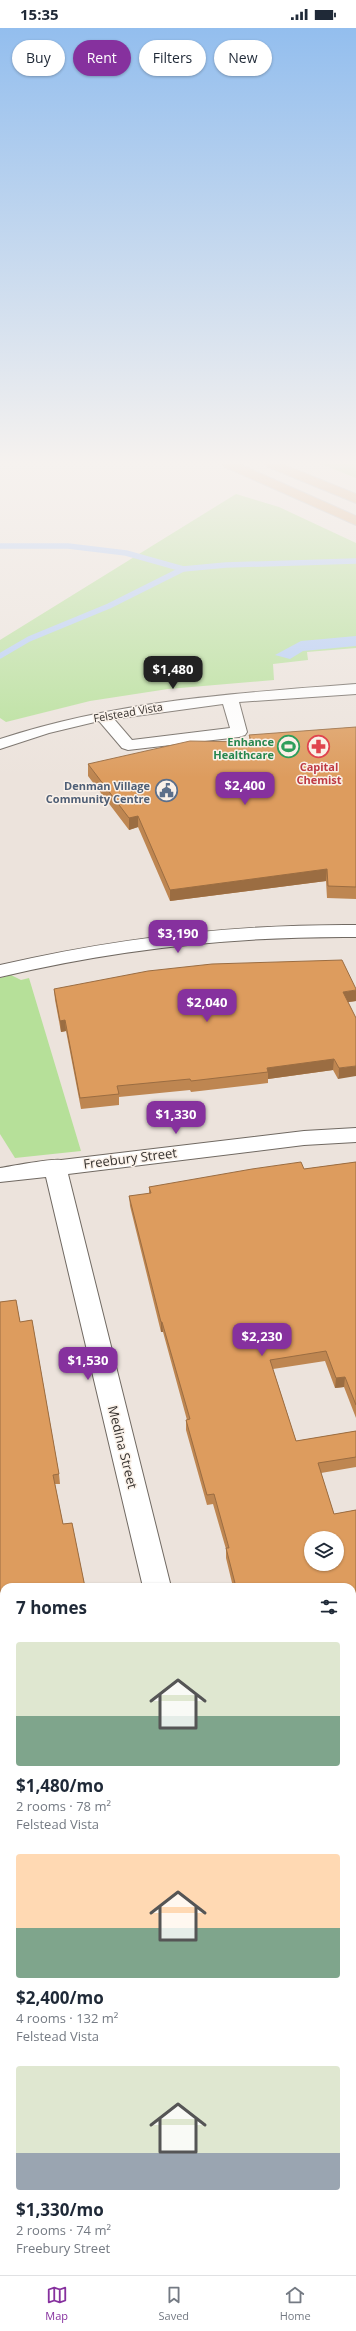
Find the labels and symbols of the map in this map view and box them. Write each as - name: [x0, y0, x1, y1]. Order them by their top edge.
- pin: $1,480: [140, 656, 206, 690]
- street label: Felstead Vista: [92, 699, 164, 725]
- pharmacy icon: Capital Chemist: [306, 733, 332, 759]
- place label: Enhance Healthcare: [213, 734, 274, 762]
- sports icon: Enhance Healthcare: [276, 734, 302, 760]
- place label: Capital Chemist: [296, 759, 342, 787]
- pin: $2,400: [212, 772, 278, 806]
- place label: Denman Village Community Centre: [46, 778, 150, 806]
- public building icon: Denman Village Community Centre: [153, 778, 179, 804]
- pin: $3,190: [145, 920, 211, 954]
- pin: $2,040: [174, 989, 240, 1023]
- pin: $1,330: [143, 1101, 209, 1135]
- street label: Freebury Street: [82, 1143, 178, 1173]
- pin: $2,230: [229, 1323, 295, 1357]
- pin: $1,530: [55, 1347, 121, 1381]
- street label: Medina Street: [104, 1404, 142, 1491]

